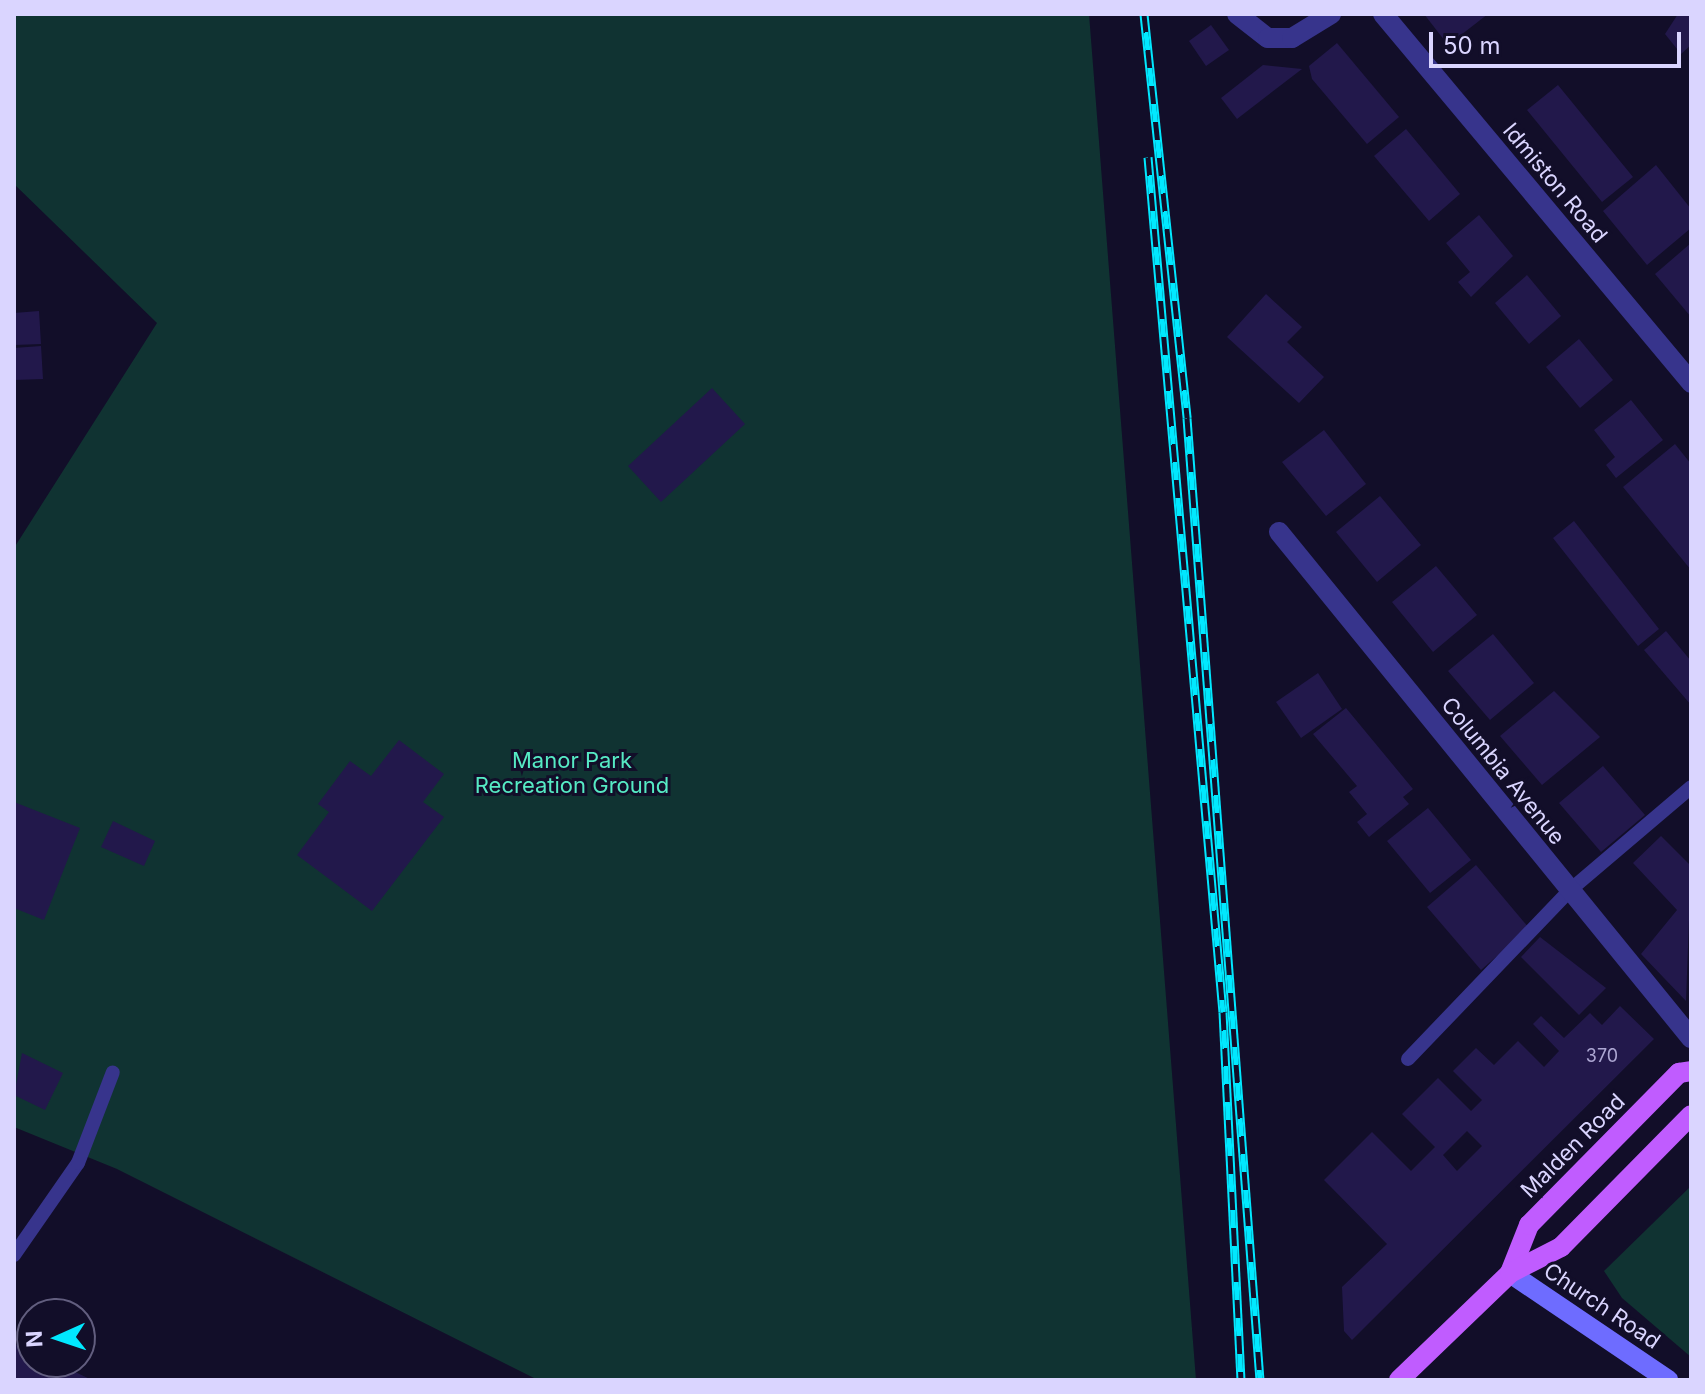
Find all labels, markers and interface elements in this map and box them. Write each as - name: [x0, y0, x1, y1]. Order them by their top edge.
- scale bar: [1433, 16, 1685, 66]
- text: 50 m: [1443, 31, 1501, 60]
- street label: Idmiston Road: [1497, 118, 1613, 248]
- street label: Columbia Avenue: [1436, 692, 1570, 850]
- park label: Manor Park Recreation Ground: [475, 747, 669, 798]
- house number: 370: [1586, 1045, 1618, 1067]
- street label: Malden Road: [1516, 1089, 1630, 1203]
- street label: Church Road: [1539, 1257, 1665, 1355]
- north arrow: [16, 1298, 96, 1378]
- text: N: [21, 1330, 47, 1348]

